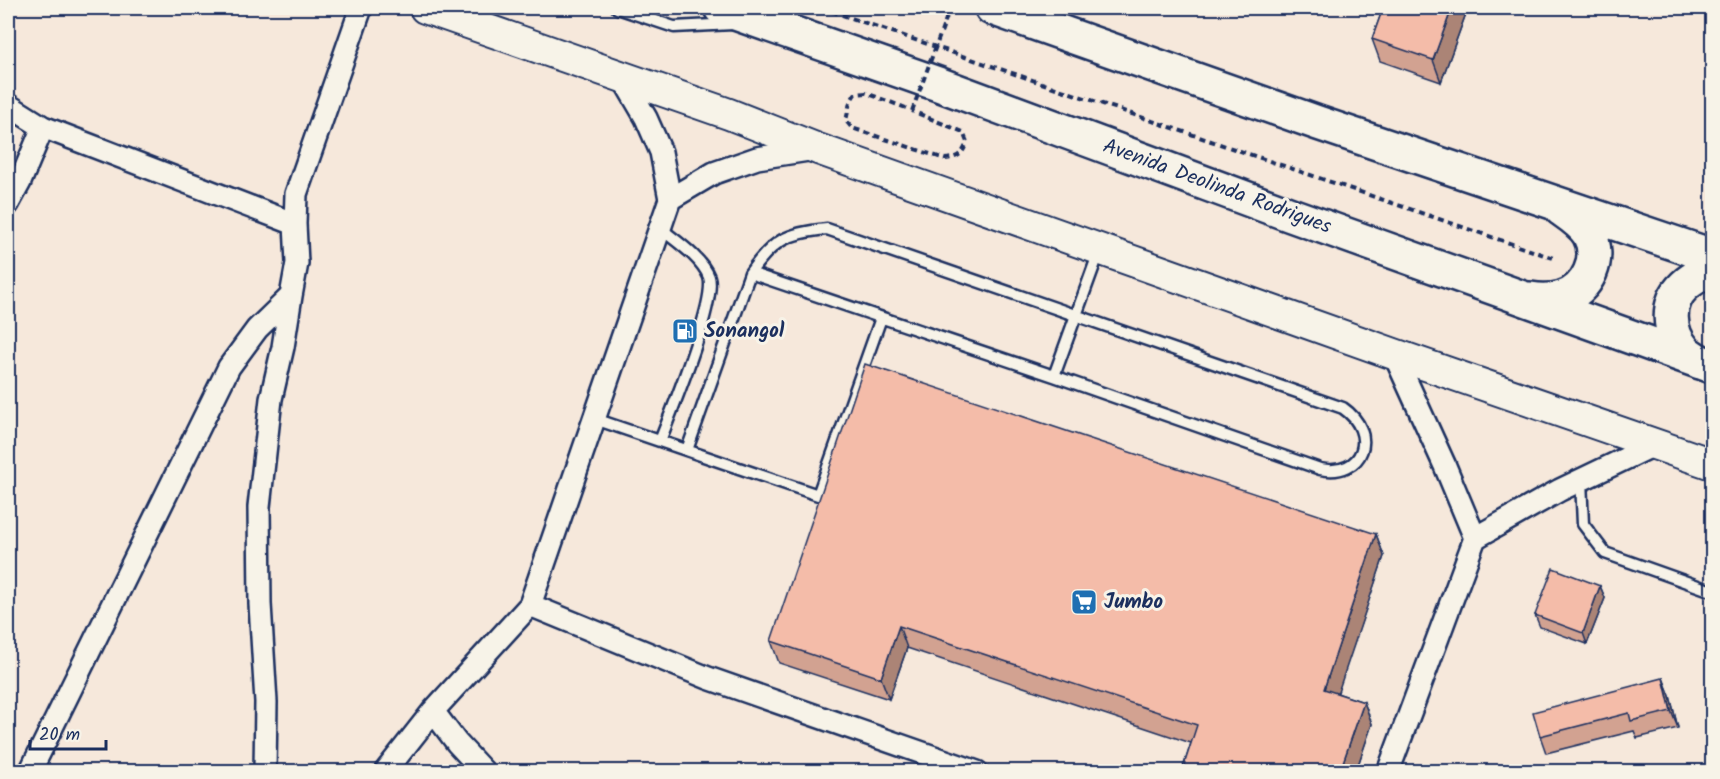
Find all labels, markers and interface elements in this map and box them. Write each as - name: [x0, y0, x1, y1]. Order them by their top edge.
- street label: Avenida Deolinda Rodrigues: [1098, 130, 1336, 244]
- place label: Sonangol: [704, 315, 785, 348]
- fuel station icon: Sonangol: [670, 316, 700, 346]
- place label: Jumbo: [1104, 586, 1164, 619]
- supermarket icon: Jumbo: [1069, 587, 1099, 617]
- scale bar: [30, 713, 106, 751]
- text: 20 m: [39, 721, 80, 750]

